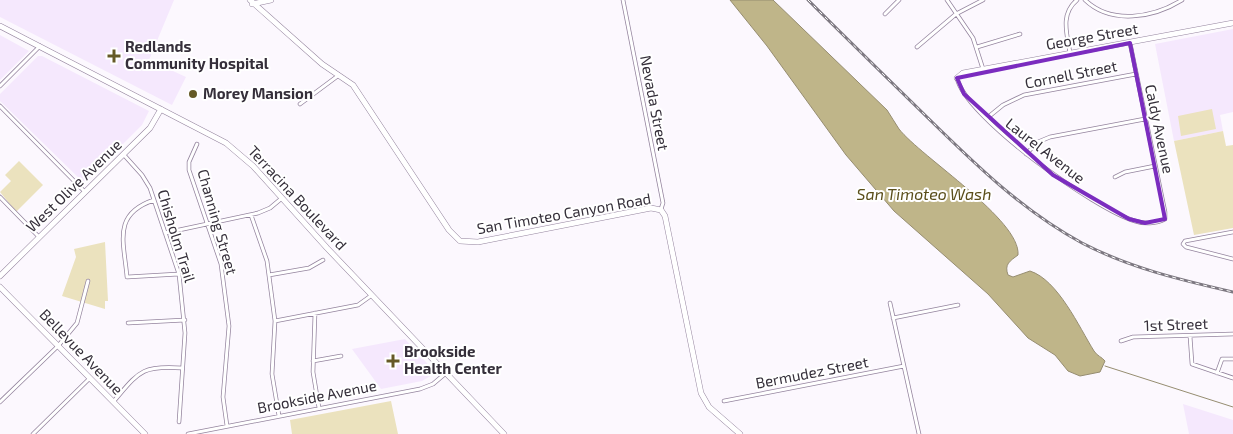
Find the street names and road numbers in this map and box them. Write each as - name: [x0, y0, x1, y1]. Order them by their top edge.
- street label: George Street: [1044, 19, 1140, 53]
- street label: Nevada Street: [637, 54, 673, 152]
- street label: Cornell Street: [1023, 56, 1119, 92]
- street label: Caldy Avenue: [1142, 83, 1178, 175]
- street label: Laurel Avenue: [1002, 114, 1089, 187]
- street label: West Olive Avenue: [22, 135, 125, 236]
- street label: Terracina Boulevard: [245, 141, 351, 253]
- street label: Channing Street: [194, 167, 242, 277]
- street label: Chisholm Trail: [154, 187, 200, 285]
- street label: San Timoteo Canyon Road: [475, 189, 652, 237]
- street label: Bellevue Avenue: [36, 305, 127, 398]
- street label: 1st Street: [1143, 314, 1209, 334]
- street label: Bermudez Street: [754, 352, 870, 392]
- street label: Brookside Avenue: [256, 376, 378, 416]

